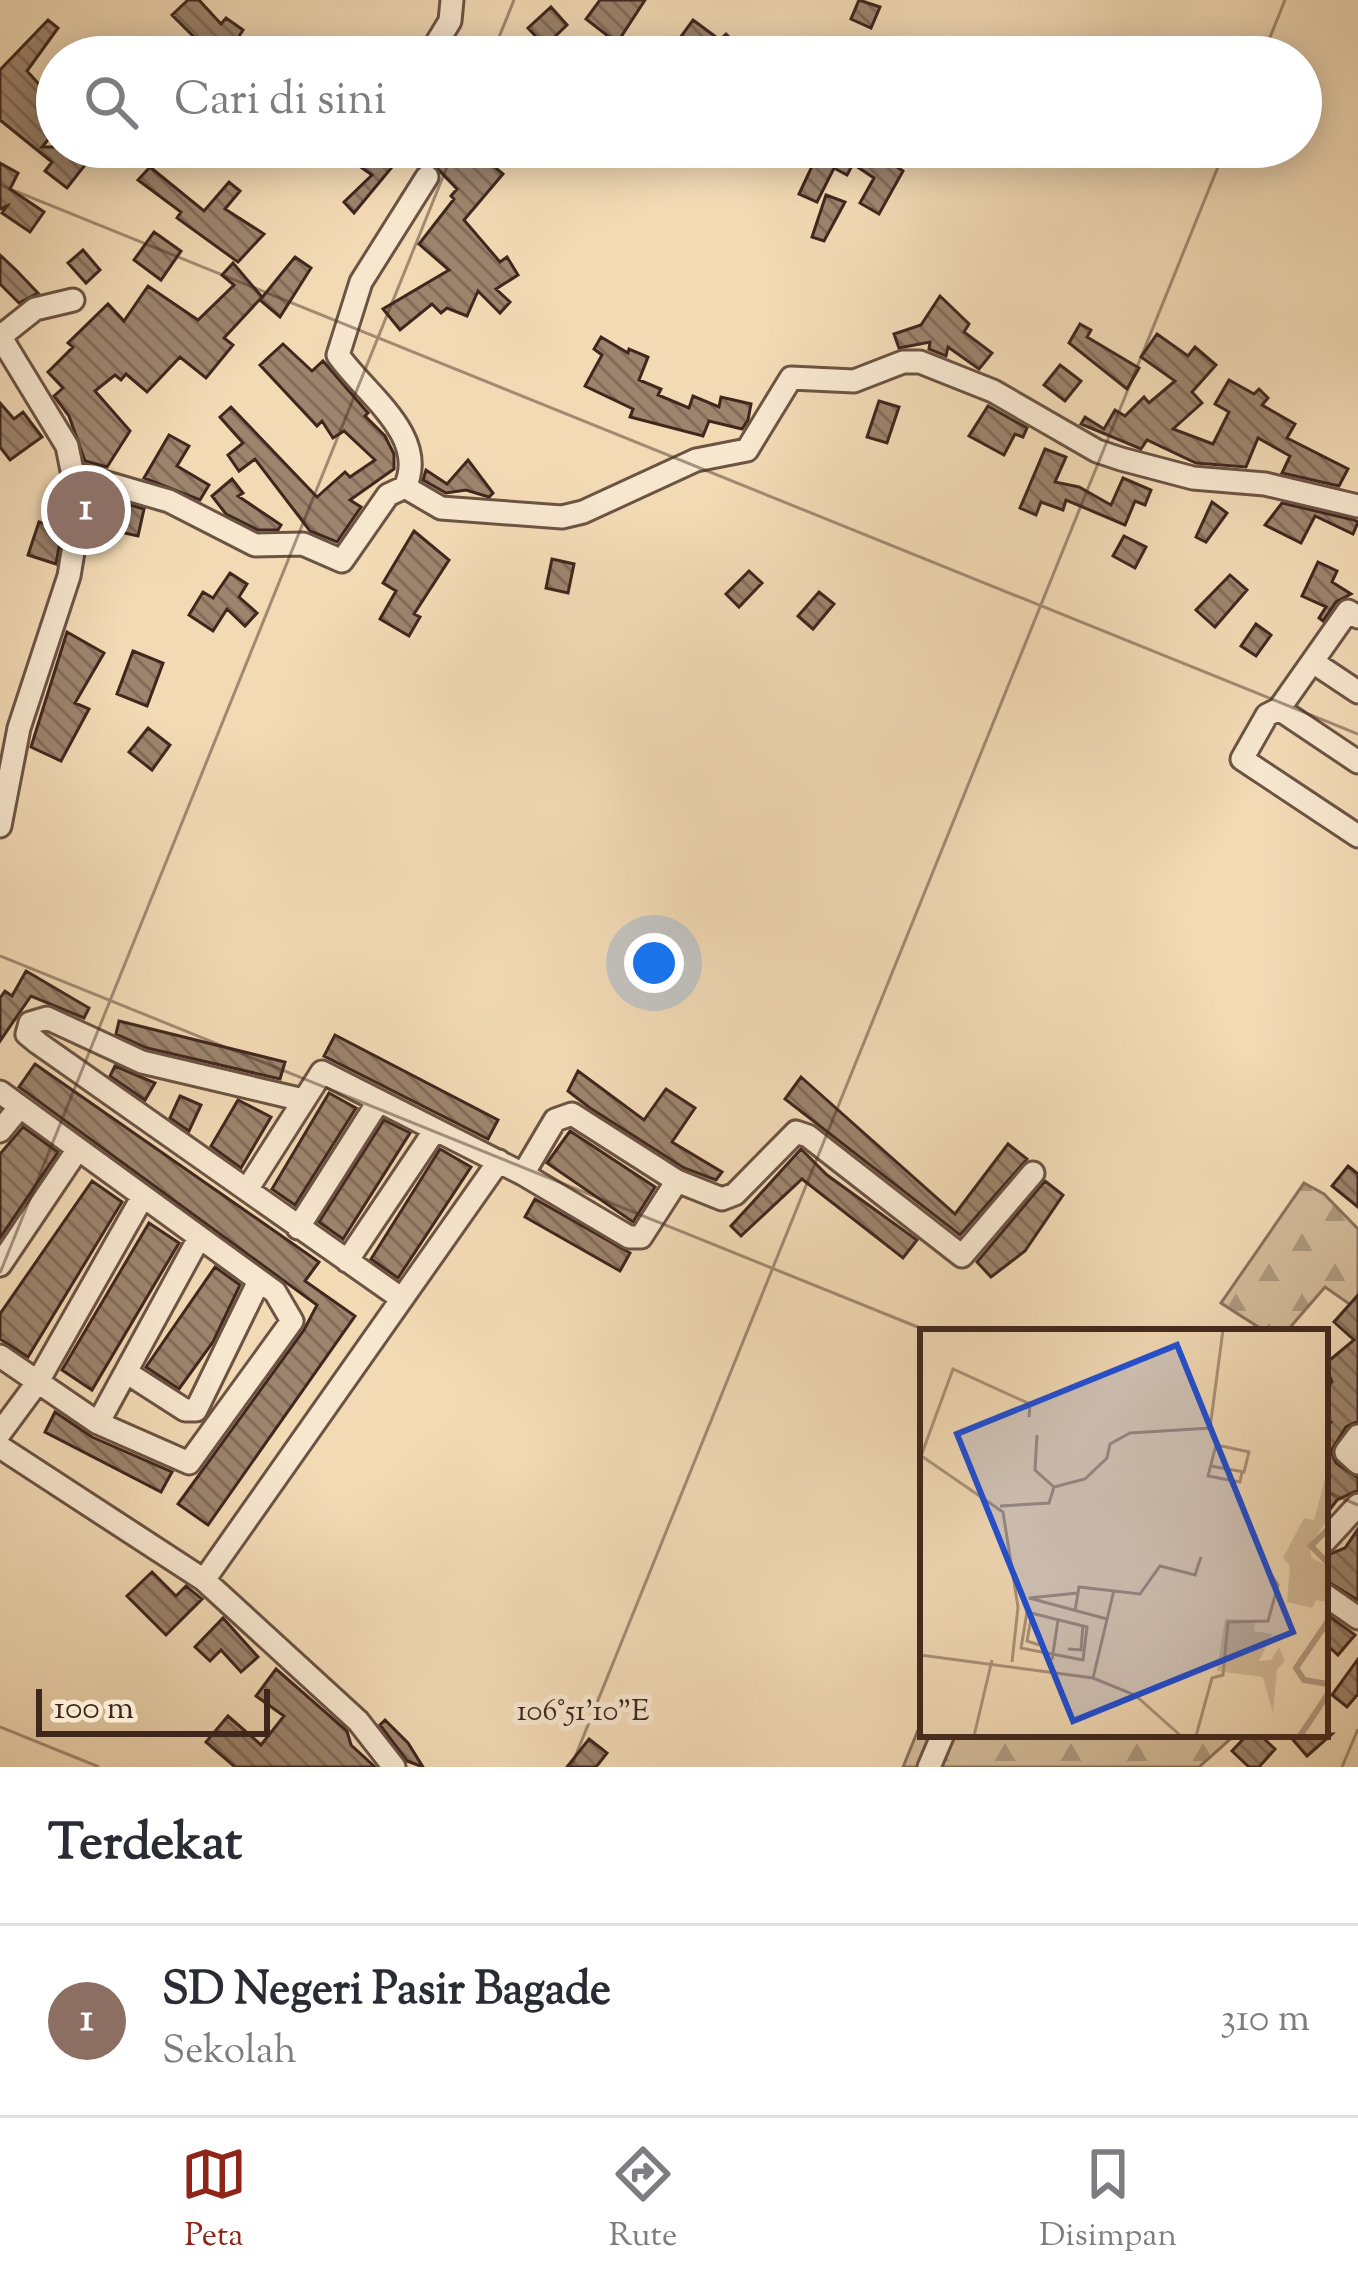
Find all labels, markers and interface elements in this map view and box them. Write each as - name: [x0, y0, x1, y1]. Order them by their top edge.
- search box: [36, 36, 1322, 168]
- icon: search: [78, 69, 144, 135]
- text: Cari di sini: [174, 70, 387, 135]
- pin: 1: [47, 465, 125, 555]
- your location: [624, 933, 684, 993]
- inset map: [920, 1329, 1328, 1737]
- scale bar: [36, 1683, 270, 1736]
- text: 100 m: [54, 1686, 134, 1734]
- text: 106°51'10"E: [517, 1691, 649, 1734]
- text: Terdekat: [48, 1809, 242, 1882]
- text: SD Negeri Pasir Bagade: [162, 1960, 611, 2025]
- text: 1: [80, 1993, 94, 2049]
- text: 310 m: [1220, 1993, 1310, 2049]
- text: Sekolah: [162, 2025, 297, 2081]
- tab: Peta: [181, 2141, 247, 2261]
- tab: Rute: [609, 2141, 677, 2261]
- tab: Disimpan: [1039, 2141, 1177, 2261]

